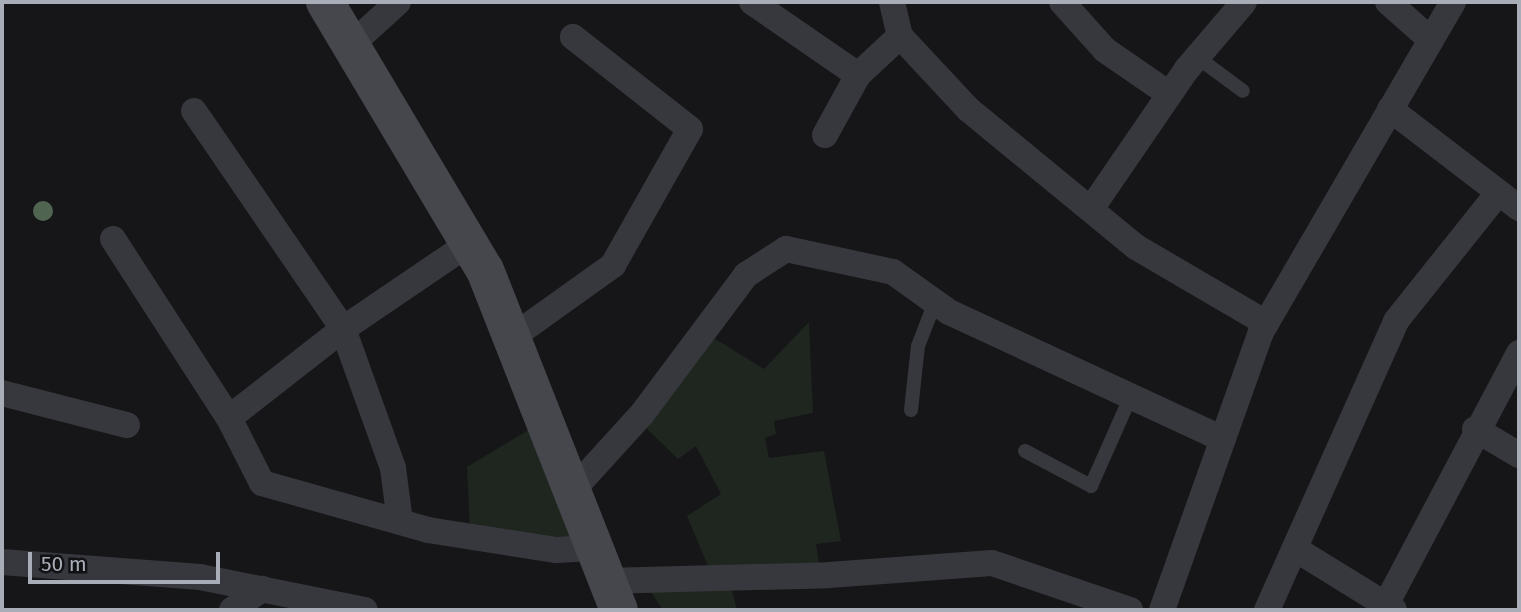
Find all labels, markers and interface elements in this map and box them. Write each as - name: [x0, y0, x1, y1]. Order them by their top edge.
- scale bar: [32, 538, 224, 582]
- text: 50 m: [41, 551, 87, 577]

